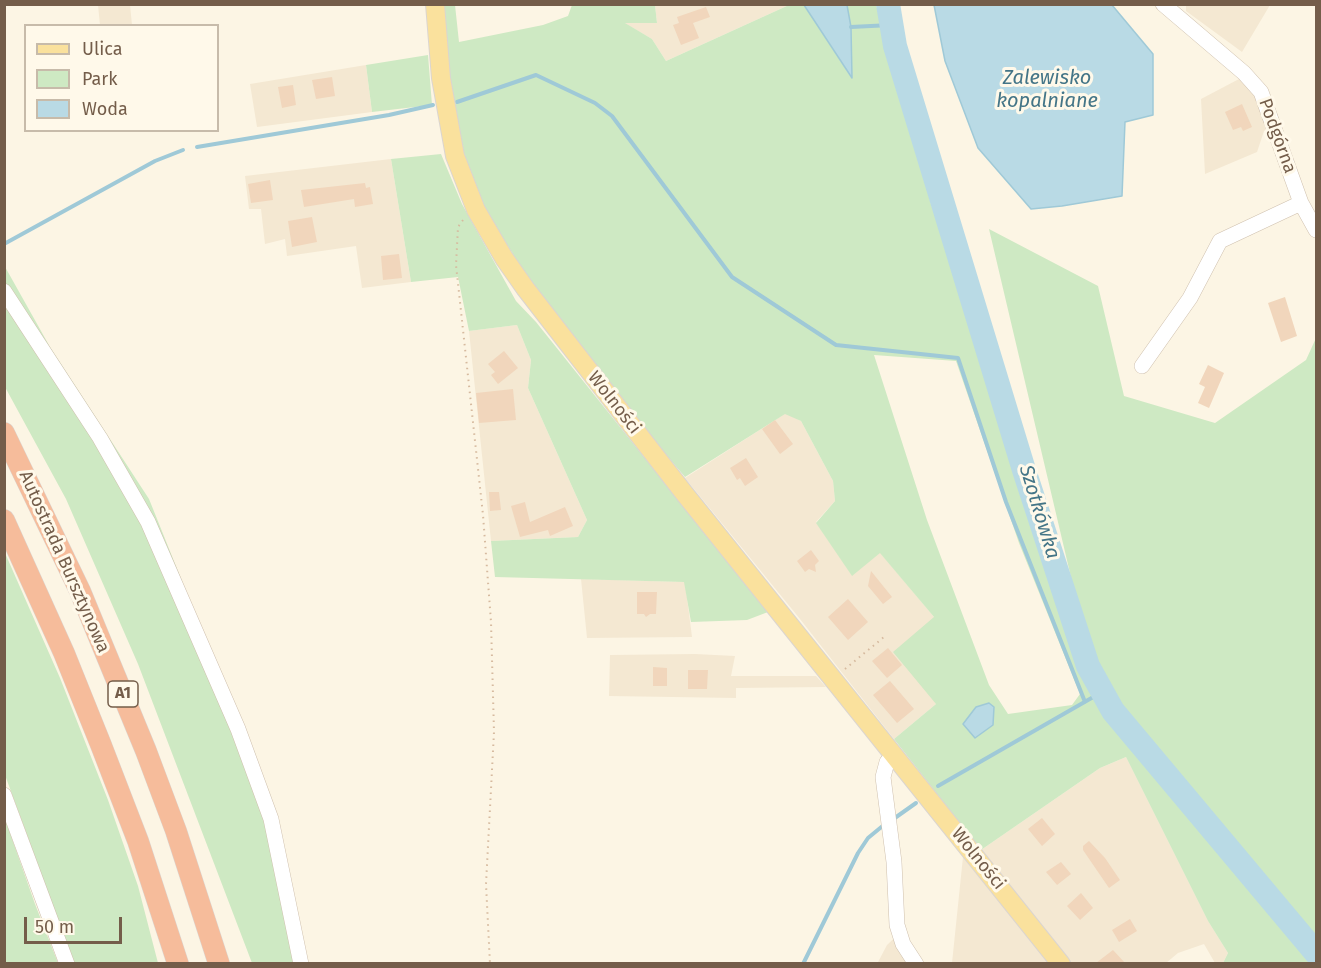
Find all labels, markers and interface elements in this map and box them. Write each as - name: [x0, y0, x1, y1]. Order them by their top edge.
- legend: [24, 24, 219, 132]
- text: Ulica: [82, 38, 122, 60]
- water label: Zalewisko kopalniane: [996, 66, 1098, 113]
- text: Park: [82, 68, 117, 90]
- street label: Podgórna: [1254, 96, 1300, 176]
- text: Woda: [82, 98, 128, 120]
- street label: Wolności: [583, 367, 645, 439]
- water label: Szotkówka: [1013, 462, 1065, 562]
- street label: Autostrada Bursztynowa: [14, 468, 114, 656]
- road number: A1: [108, 681, 138, 707]
- street label: Wolności: [946, 824, 1010, 894]
- scale bar: [27, 905, 124, 943]
- text: 50 m: [35, 916, 74, 938]

